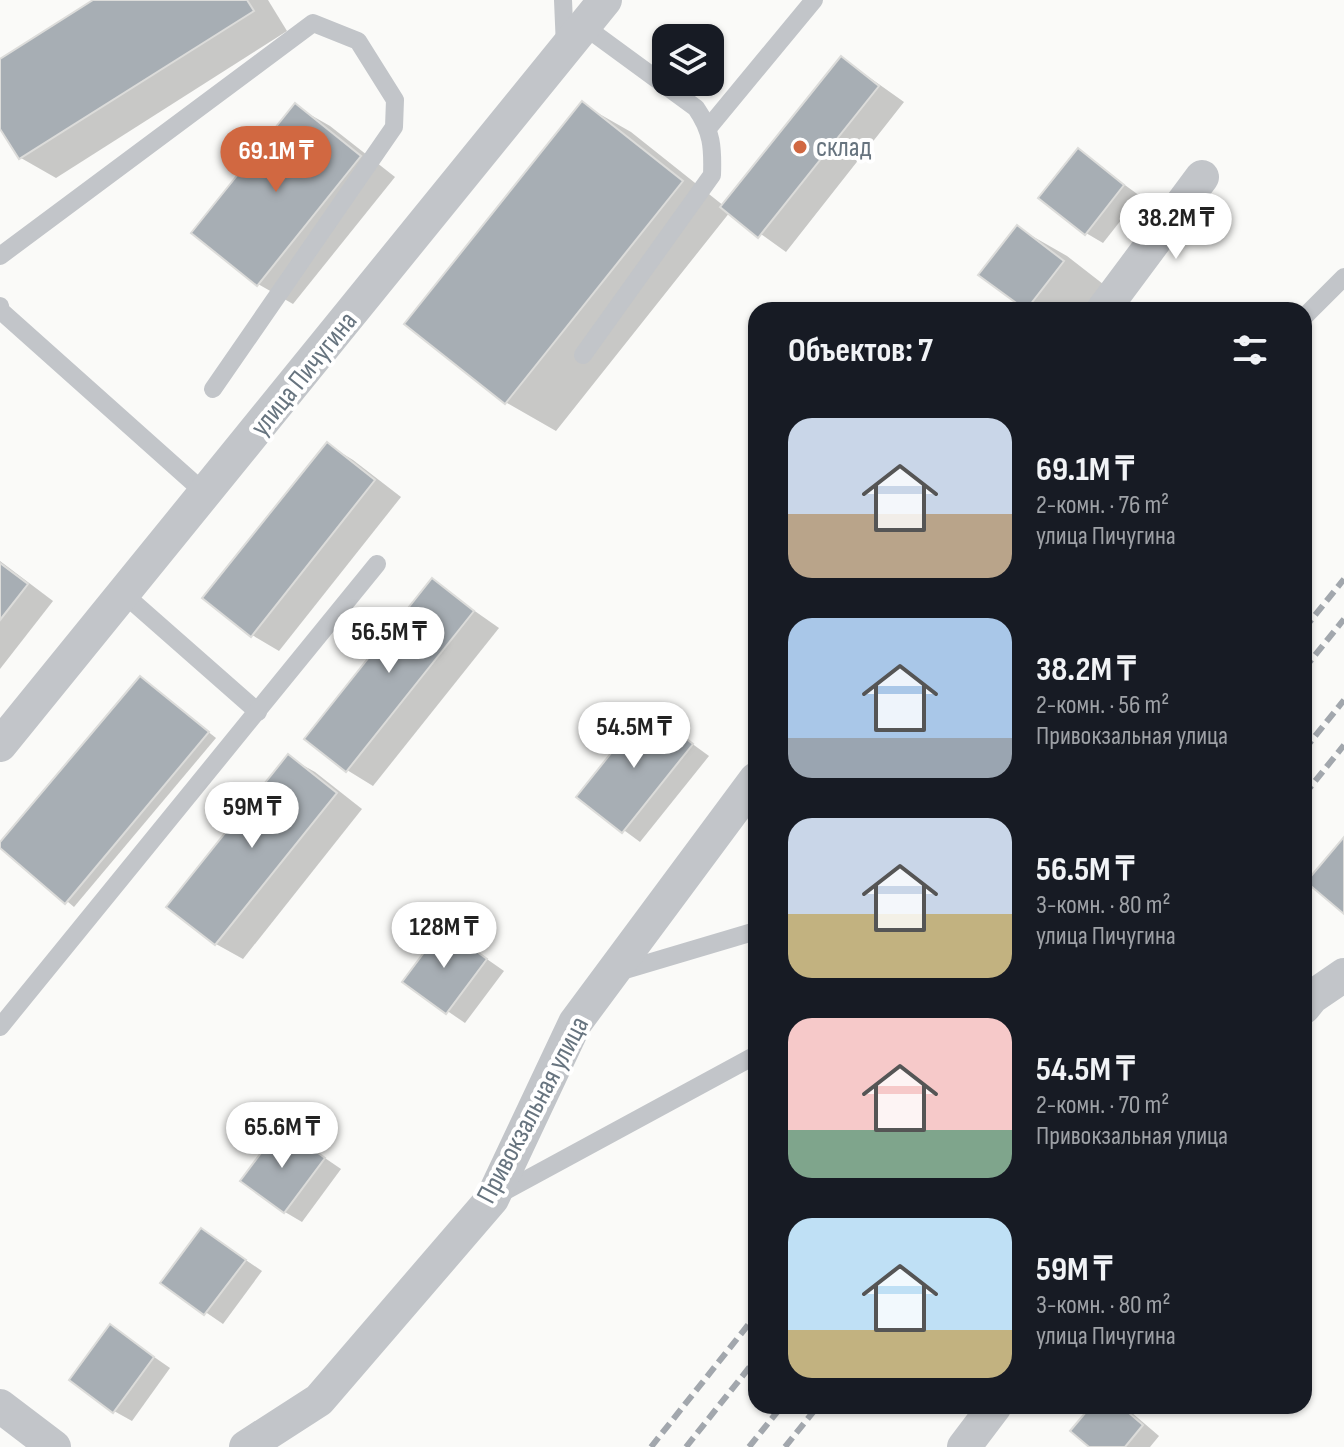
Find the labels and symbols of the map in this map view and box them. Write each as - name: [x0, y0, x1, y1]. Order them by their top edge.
- pin: 69.1M ₸: [202, 126, 350, 194]
- place label: склад: [816, 131, 872, 164]
- marker: склад: [791, 138, 809, 156]
- pin: 38.2M ₸: [1102, 193, 1250, 261]
- street label: улица Пичугина: [244, 305, 364, 443]
- pin: 56.5M ₸: [315, 607, 463, 675]
- pin: 54.5M ₸: [560, 702, 708, 770]
- pin: 59M ₸: [196, 782, 308, 850]
- pin: 128M ₸: [379, 902, 509, 970]
- street label: Привокзальная улица: [470, 1011, 596, 1209]
- pin: 65.6M ₸: [208, 1102, 356, 1170]

